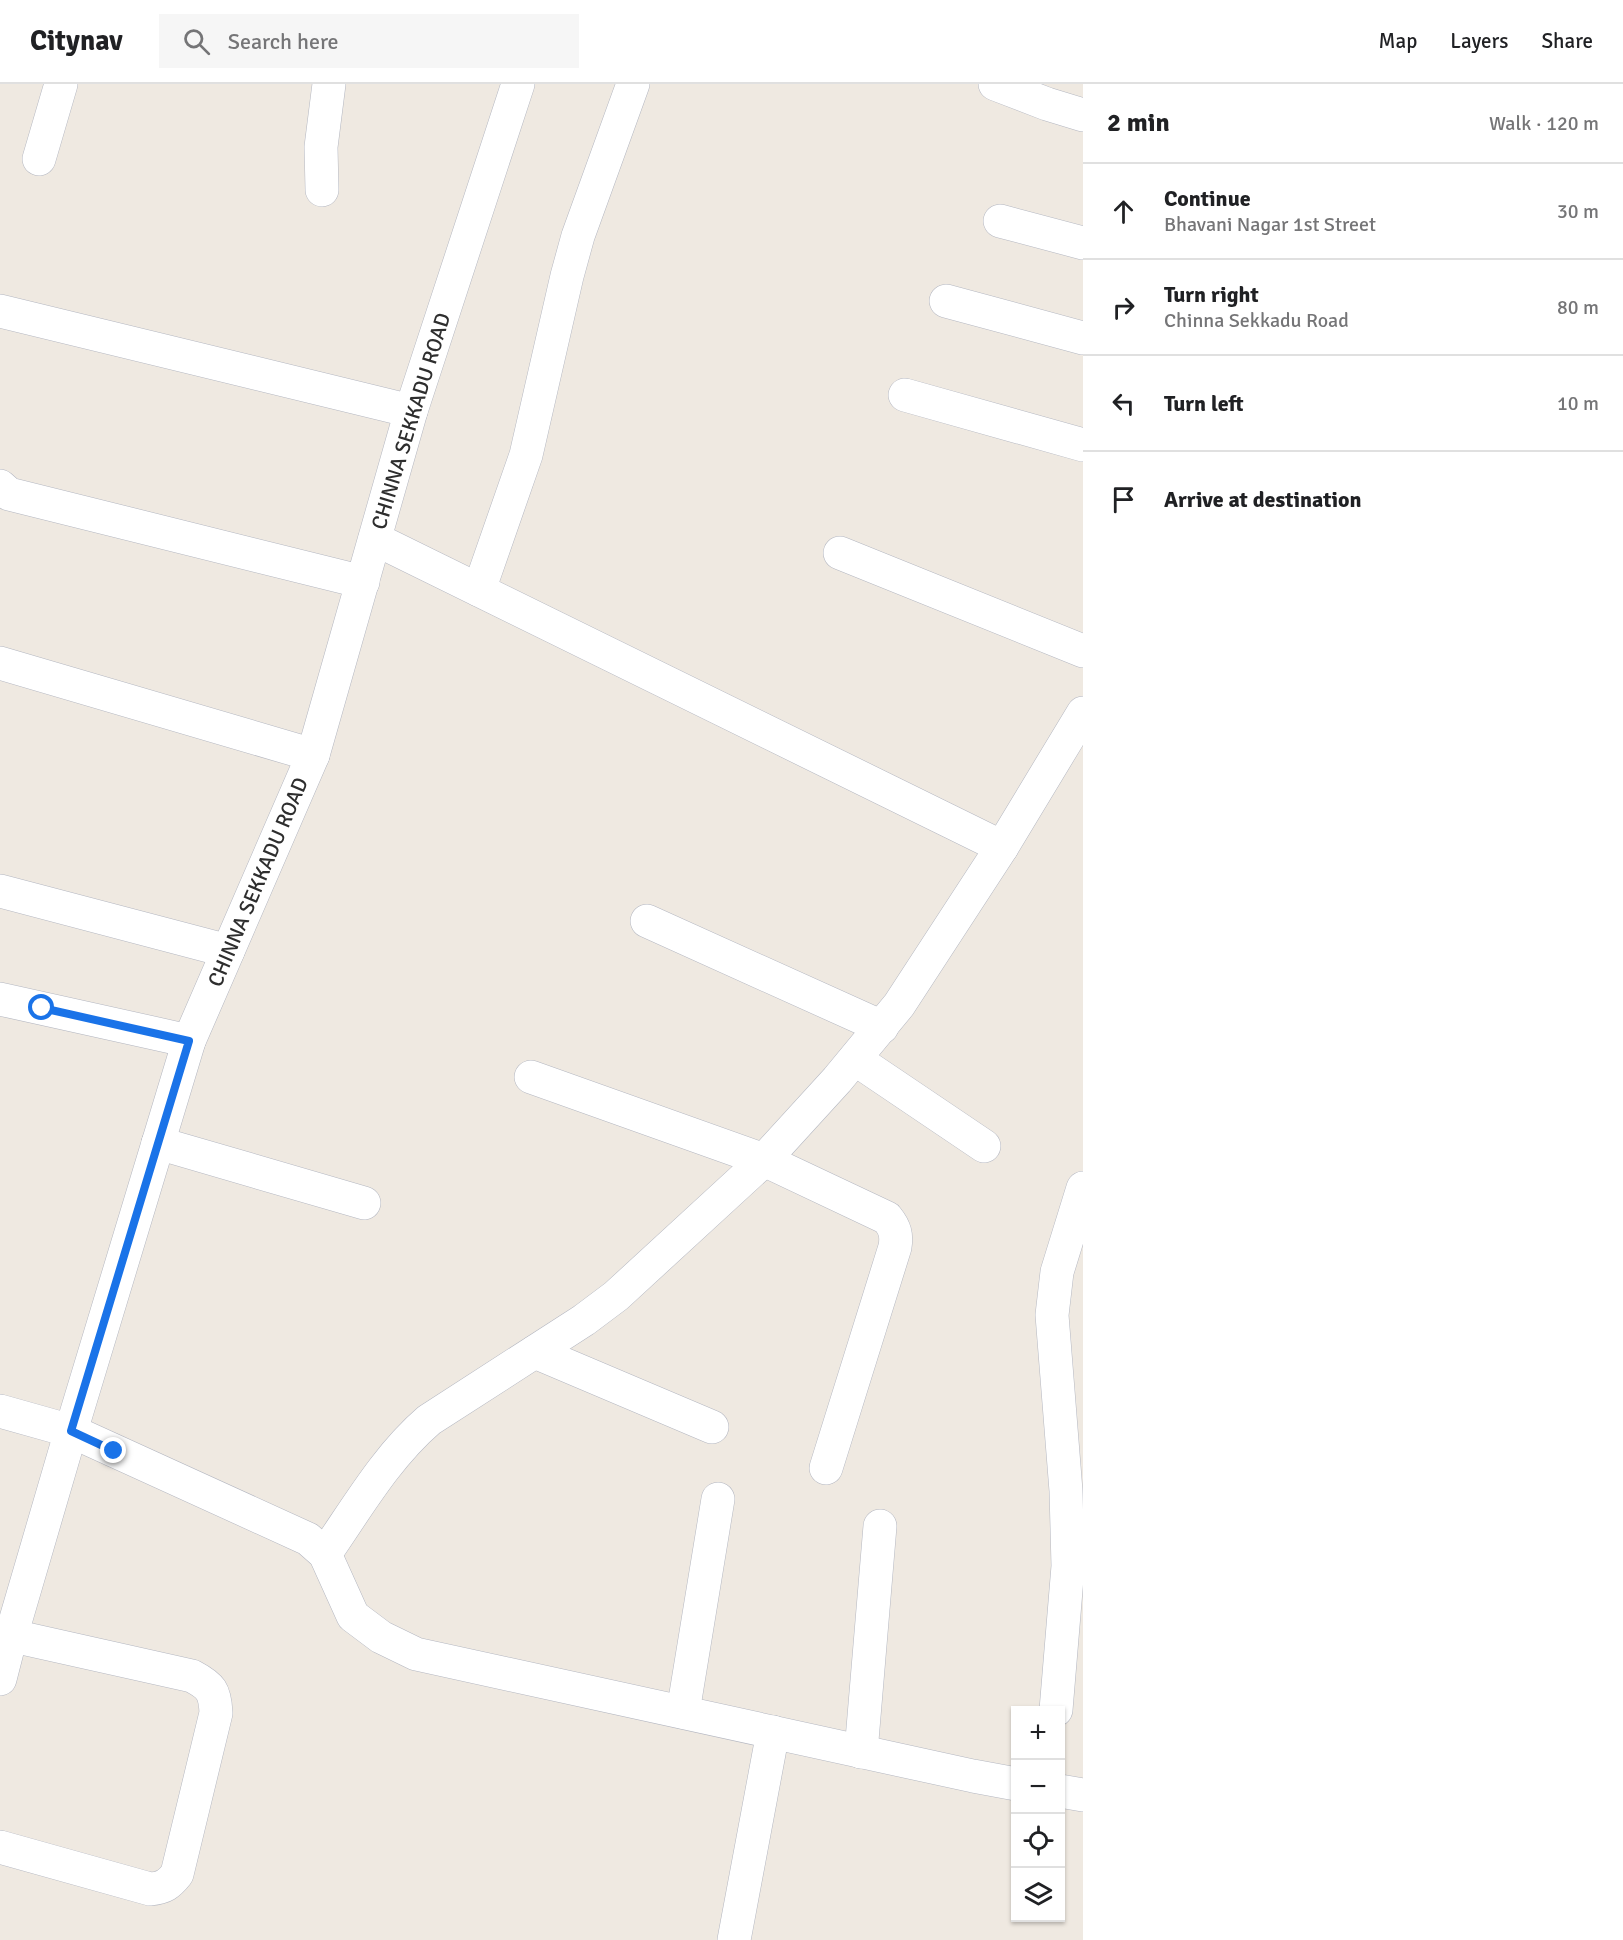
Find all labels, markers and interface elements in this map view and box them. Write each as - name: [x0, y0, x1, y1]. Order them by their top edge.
- search box: [159, 14, 579, 68]
- text: Citynav: [30, 24, 123, 58]
- icon: search: [180, 25, 213, 58]
- text: Search here: [228, 28, 339, 55]
- text: Map: [1379, 28, 1417, 54]
- text: Layers: [1450, 28, 1508, 54]
- text: Share: [1541, 28, 1593, 54]
- text: 2 min: [1107, 107, 1170, 139]
- text: Walk · 120 m: [1489, 111, 1599, 136]
- text: Continue: [1164, 185, 1251, 212]
- icon: ahead: [1107, 195, 1140, 228]
- text: 30 m: [1557, 199, 1599, 224]
- text: Bhavani Nagar 1st Street: [1164, 212, 1376, 237]
- text: Turn right: [1164, 281, 1259, 308]
- icon: right: [1107, 291, 1140, 324]
- text: 80 m: [1557, 295, 1599, 320]
- text: Chinna Sekkadu Road: [1164, 308, 1349, 333]
- street label: CHINNA SEKKADU ROAD: [366, 310, 456, 532]
- icon: left: [1107, 387, 1140, 420]
- text: Turn left: [1164, 390, 1244, 417]
- text: 10 m: [1557, 391, 1599, 416]
- icon: arrive: [1107, 483, 1140, 516]
- text: Arrive at destination: [1164, 486, 1361, 513]
- street label: CHINNA SEKKADU ROAD: [202, 773, 314, 991]
- route start: [28, 994, 54, 1020]
- route end: [100, 1437, 126, 1463]
- map controls: [1011, 1706, 1065, 1922]
- button: +: [1011, 1706, 1065, 1760]
- button: −: [1011, 1760, 1065, 1814]
- button: locate: [1011, 1814, 1065, 1868]
- button: layers: [1011, 1868, 1065, 1922]

